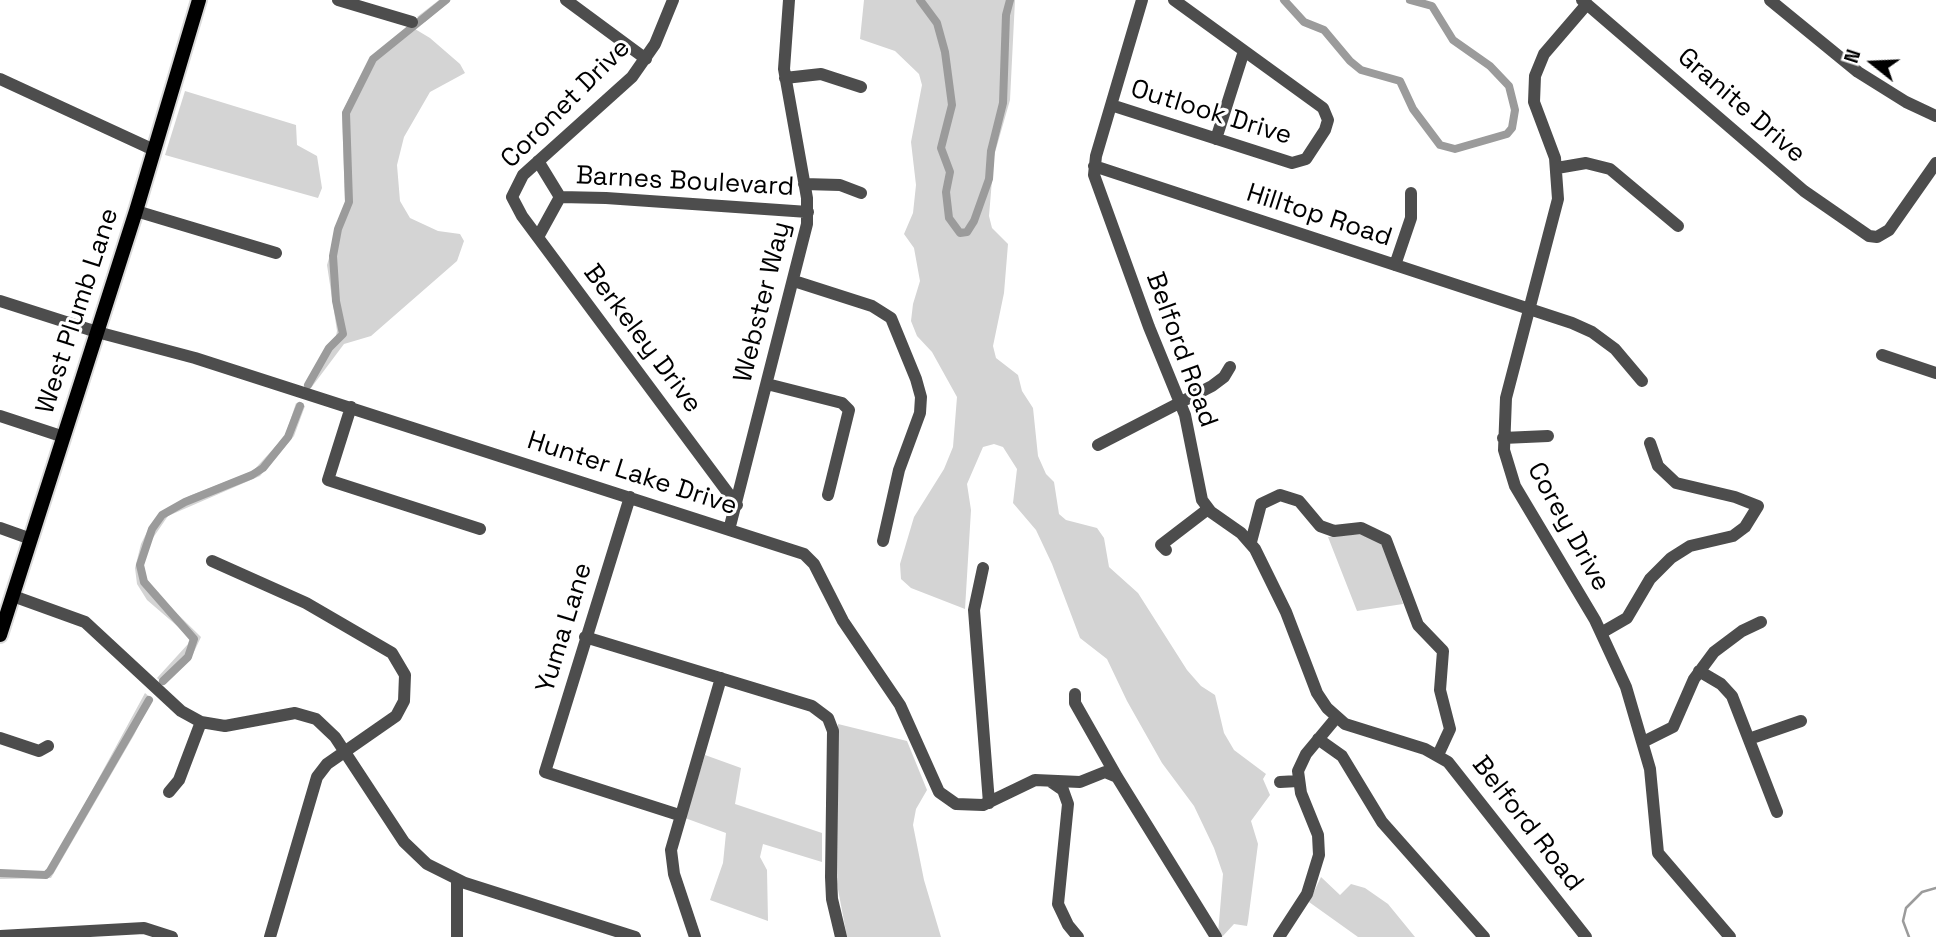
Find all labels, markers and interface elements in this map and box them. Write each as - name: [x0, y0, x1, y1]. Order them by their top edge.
- north arrow: [1838, 28, 1908, 98]
- street label: Coronet Drive: [495, 33, 637, 175]
- street label: Granite Drive: [1671, 42, 1811, 170]
- text: N: [1839, 46, 1866, 66]
- street label: Outlook Drive: [1127, 74, 1295, 152]
- street label: Barnes Boulevard: [575, 161, 795, 203]
- street label: Hilltop Road: [1242, 178, 1396, 254]
- street label: West Plumb Lane: [30, 204, 126, 418]
- street label: Webster Way: [728, 219, 798, 385]
- street label: Berkeley Drive: [576, 259, 708, 419]
- street label: Belford Road: [1139, 268, 1223, 432]
- street label: Hunter Lake Drive: [523, 425, 741, 523]
- street label: Corey Drive: [1520, 457, 1616, 597]
- street label: Yuma Lane: [530, 559, 600, 697]
- street label: Belford Road: [1465, 750, 1589, 898]

